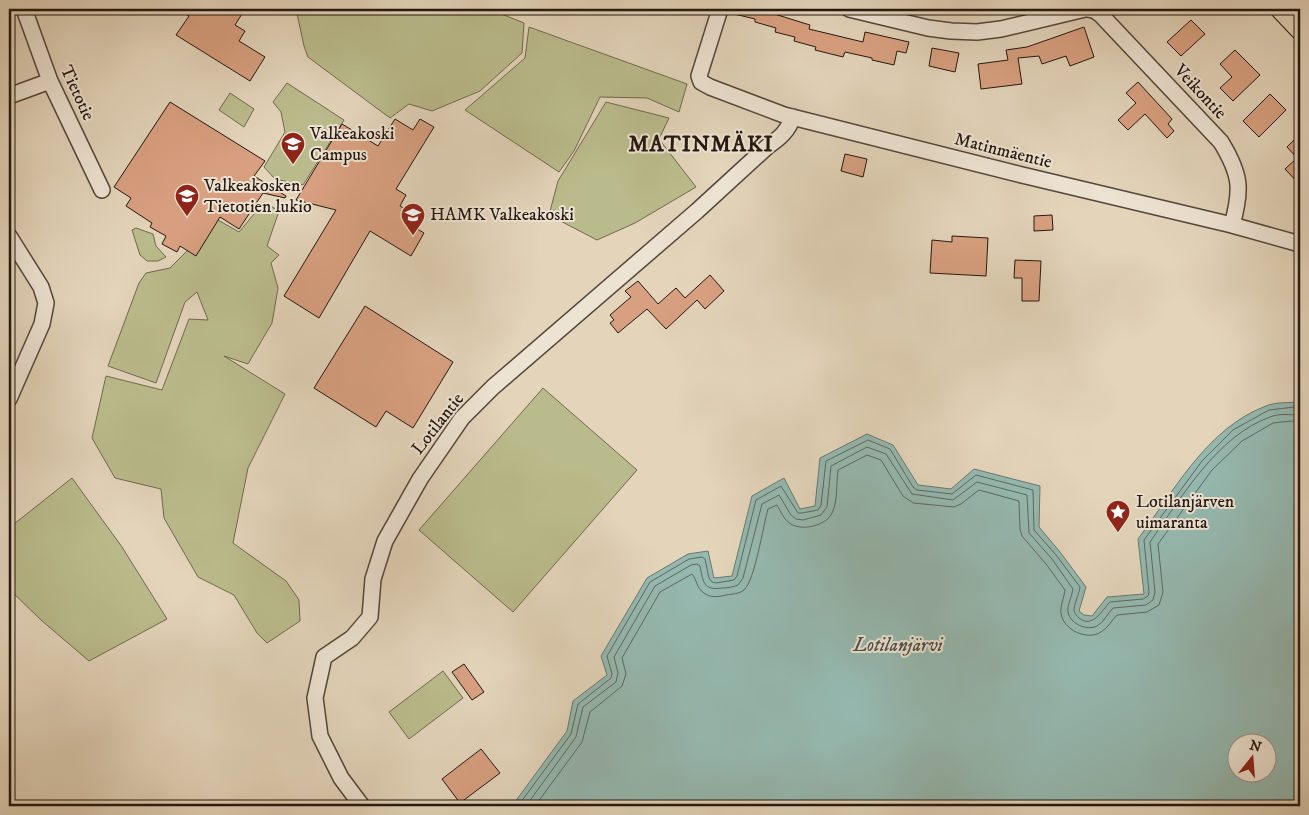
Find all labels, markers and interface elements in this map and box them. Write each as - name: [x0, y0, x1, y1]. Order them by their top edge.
- street label: Veikontie: [1168, 59, 1231, 124]
- street label: Tietotie: [55, 62, 99, 124]
- place label: Valkeakoski Campus: [309, 123, 394, 166]
- street label: Matinmäentie: [952, 128, 1054, 174]
- district label: MATINMÄKI: [629, 130, 773, 158]
- school or university icon: Valkeakoski Campus: [280, 131, 306, 165]
- place label: Valkeakosken Tietotien lukio: [203, 175, 312, 218]
- school or university icon: Valkeakosken Tietotien lukio: [174, 183, 200, 217]
- school or university icon: HAMK Valkeakoski: [400, 202, 426, 236]
- place label: HAMK Valkeakoski: [430, 204, 574, 226]
- street label: Lotilantie: [407, 389, 469, 459]
- place label: Lotilanjärven uimaranta: [1136, 491, 1235, 534]
- place icon: Lotilanjärven uimaranta: [1105, 499, 1131, 533]
- water label: Lotilanjärvi: [852, 634, 944, 657]
- north arrow: [1226, 732, 1276, 782]
- text: N: [1247, 736, 1264, 757]

